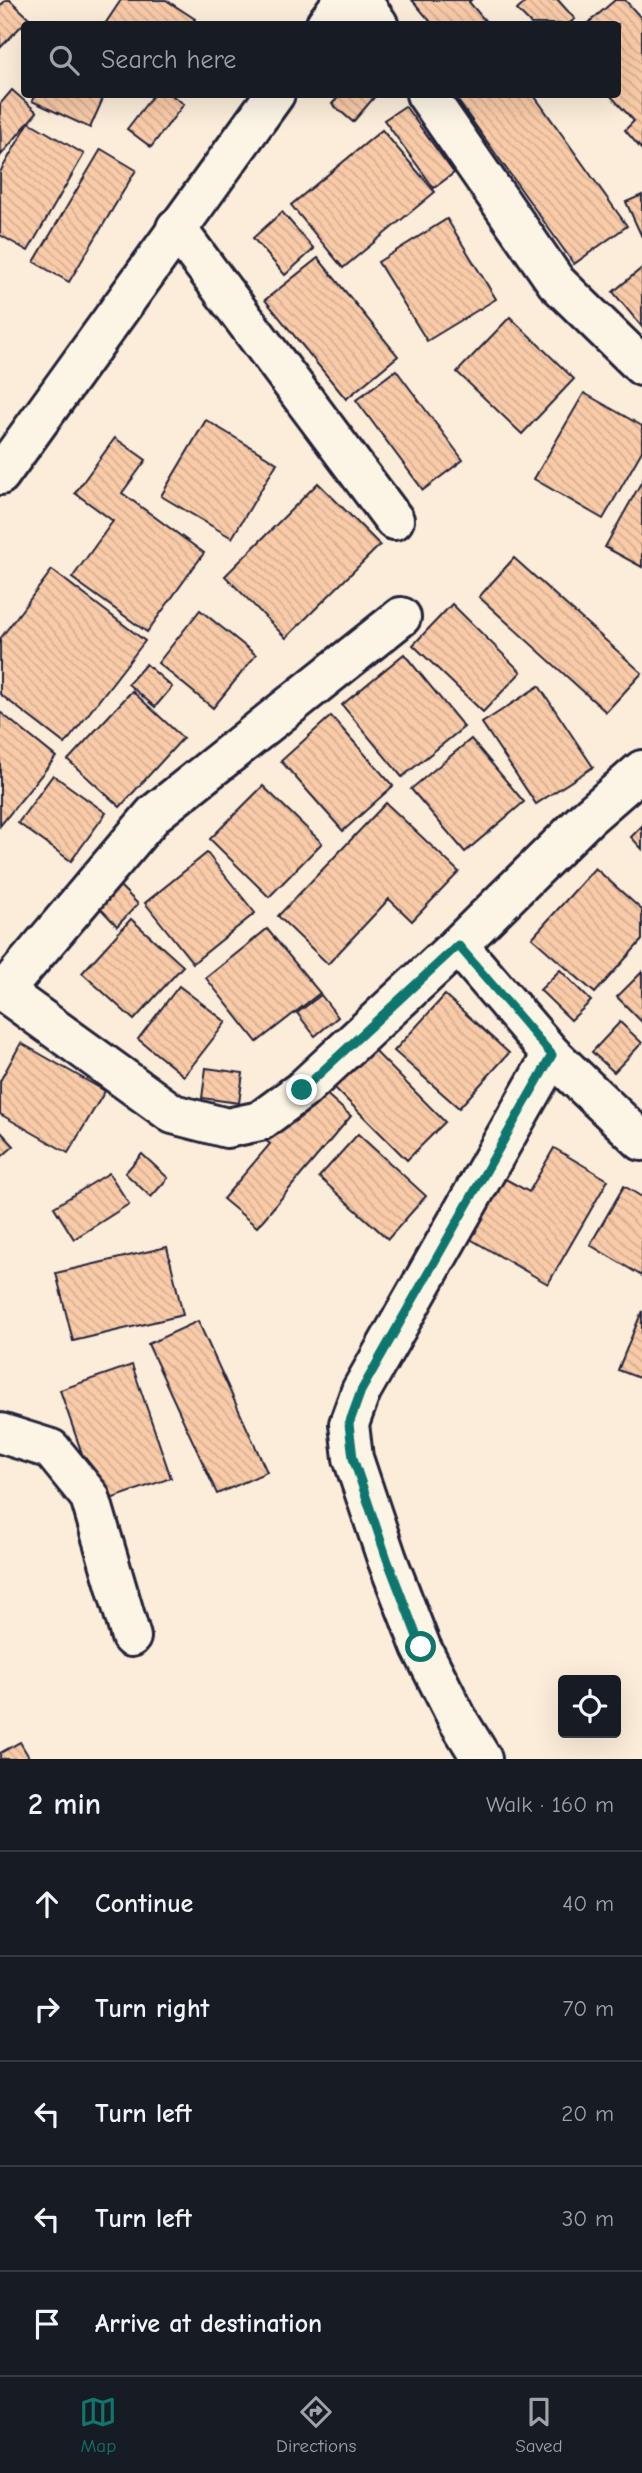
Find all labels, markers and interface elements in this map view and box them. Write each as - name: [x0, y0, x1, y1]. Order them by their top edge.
- search box: [21, 21, 621, 98]
- icon: search: [45, 41, 83, 79]
- text: Search here: [101, 45, 236, 75]
- route end: [286, 1074, 317, 1105]
- route start: [405, 1631, 436, 1662]
- map controls: [558, 1675, 621, 1738]
- button: locate: [558, 1675, 621, 1738]
- text: 2 min: [28, 1787, 101, 1822]
- text: Walk · 160 m: [486, 1791, 614, 1818]
- icon: ahead: [28, 1885, 66, 1923]
- text: Continue: [95, 1889, 193, 1919]
- text: 40 m: [562, 1890, 614, 1917]
- icon: right: [28, 1990, 66, 2028]
- text: Turn right: [95, 1994, 209, 2024]
- text: 70 m: [562, 1995, 614, 2022]
- icon: left: [28, 2095, 66, 2133]
- text: Turn left: [95, 2099, 192, 2129]
- text: 20 m: [561, 2100, 614, 2127]
- icon: left: [28, 2200, 66, 2238]
- text: Turn left: [95, 2204, 192, 2234]
- text: 30 m: [562, 2205, 614, 2232]
- icon: arrive: [28, 2305, 66, 2343]
- text: Arrive at destination: [95, 2309, 322, 2339]
- tab: Map: [79, 2393, 117, 2457]
- tab: Directions: [276, 2393, 356, 2457]
- tab: Saved: [515, 2393, 563, 2457]

